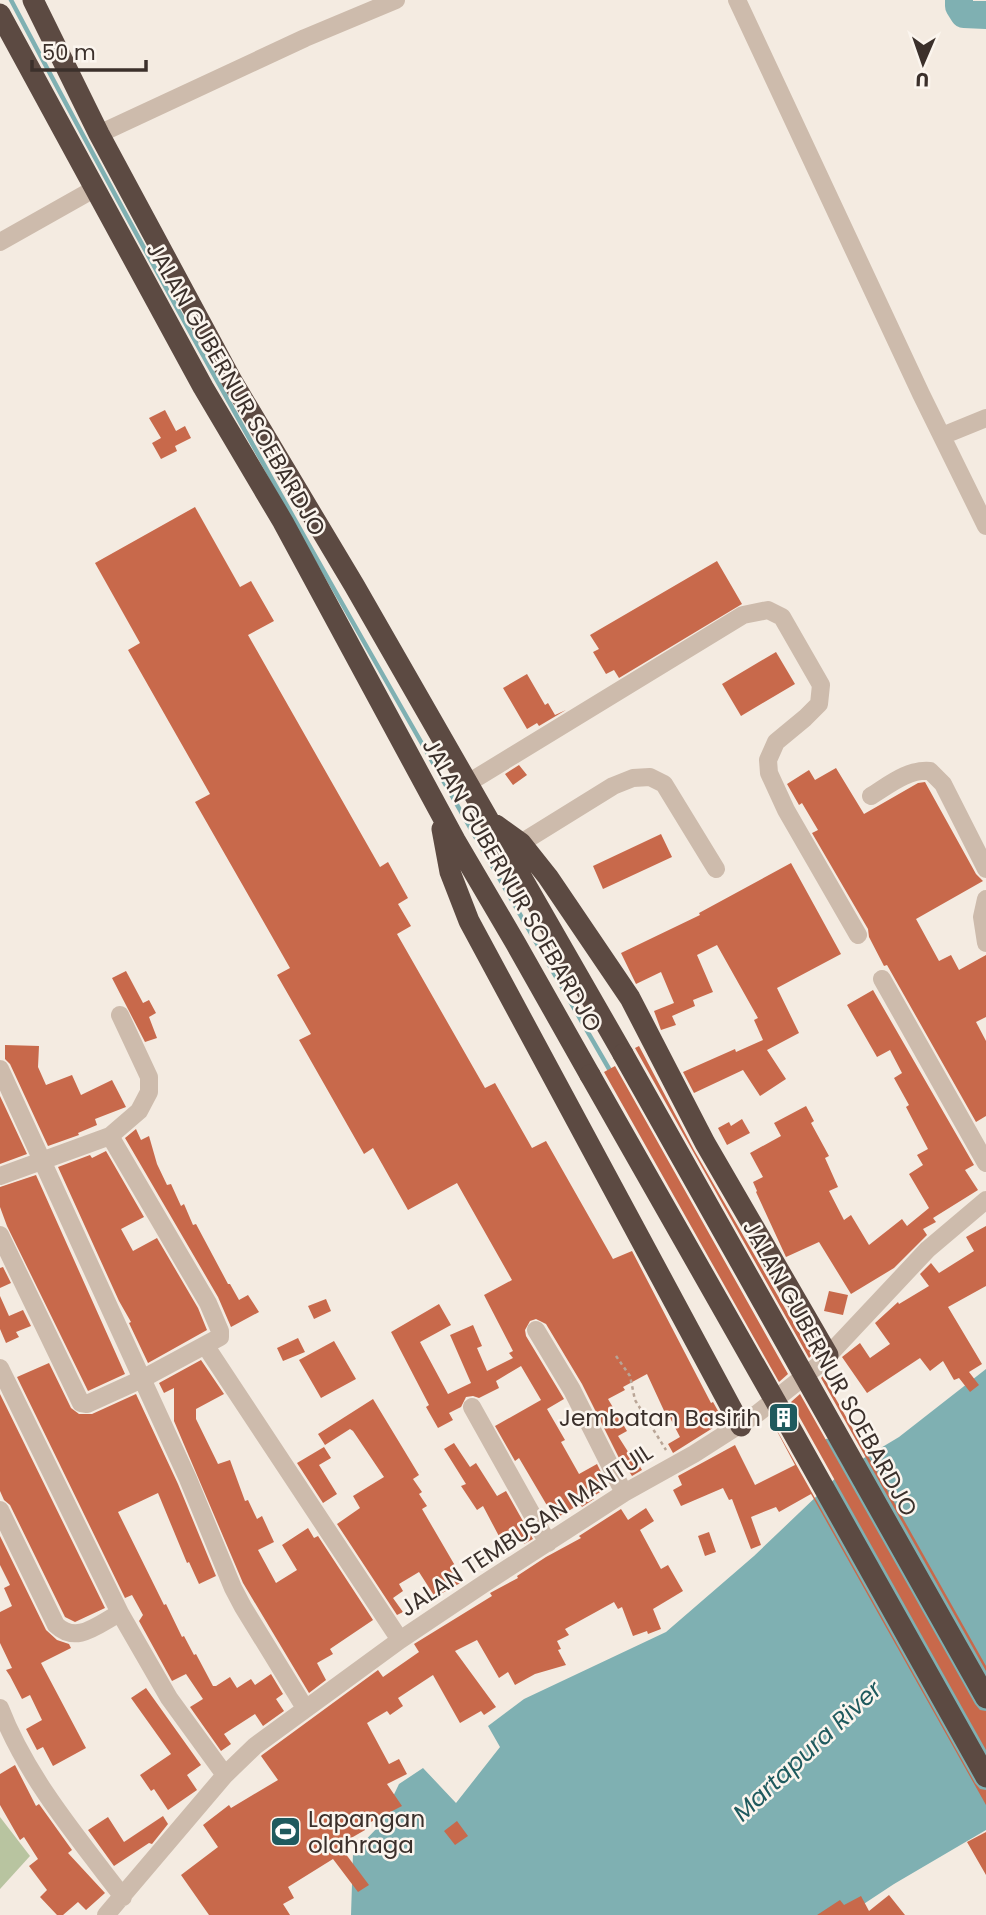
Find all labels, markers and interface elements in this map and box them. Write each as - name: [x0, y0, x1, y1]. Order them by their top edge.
- scale bar: [32, 28, 145, 72]
- north arrow: [888, 28, 958, 98]
- text: 50 m: [42, 38, 96, 67]
- text: U: [915, 66, 930, 93]
- street label: JALAN GUBERNUR SOEBARDJO: [139, 236, 333, 542]
- street label: JALAN GUBERNUR SOEBARDJO: [415, 732, 609, 1038]
- street label: JALAN GUBERNUR SOEBARDJO: [735, 1214, 925, 1522]
- building icon: Jembatan Basirih: [767, 1401, 801, 1435]
- place label: Jembatan Basirih: [559, 1402, 761, 1434]
- street label: JALAN TEMBUSAN MANTUIL: [393, 1436, 659, 1624]
- water label: Martapura River: [725, 1673, 889, 1829]
- place label: Lapangan olahraga: [308, 1803, 425, 1861]
- sports icon: Lapangan olahraga: [268, 1815, 302, 1849]

